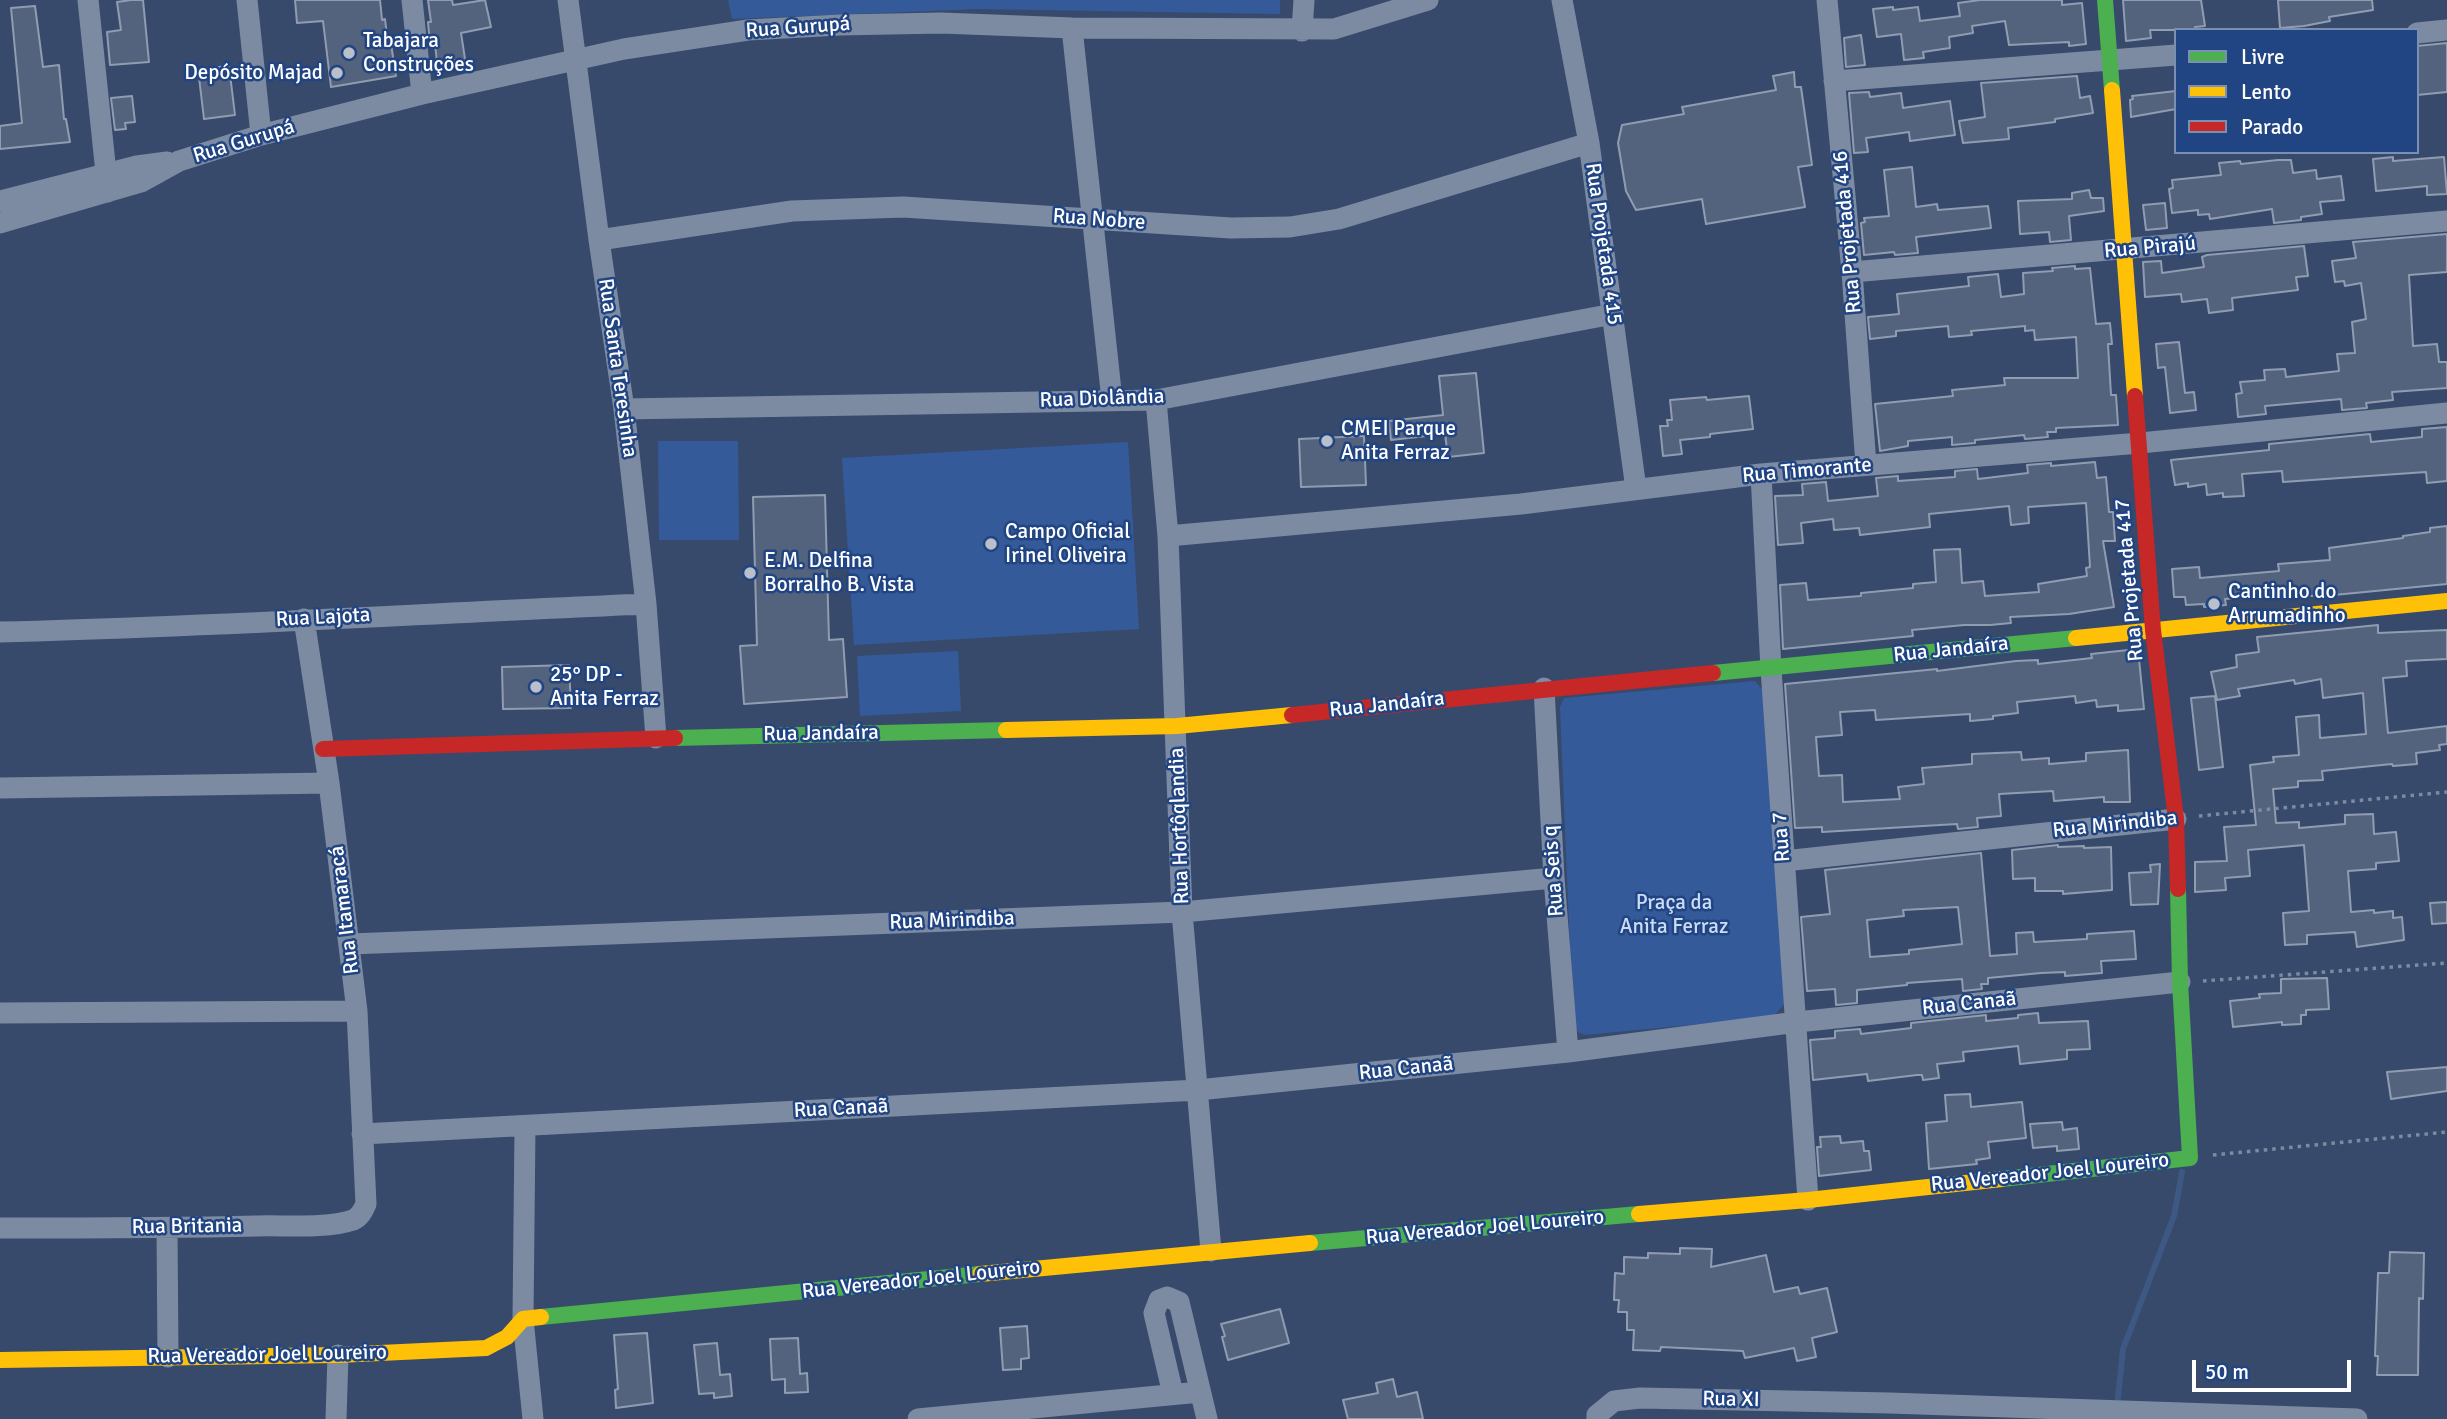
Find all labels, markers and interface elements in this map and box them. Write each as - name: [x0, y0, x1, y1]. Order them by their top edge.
- street label: Rua Gurupá: [745, 12, 851, 44]
- place label: Tabajara Construções: [363, 28, 474, 78]
- legend: [2174, 28, 2419, 154]
- text: Livre: [2241, 44, 2284, 70]
- marker: Tabajara Construções: [341, 45, 357, 61]
- place label: Depósito Majad: [184, 60, 323, 86]
- marker: Depósito Majad: [329, 65, 345, 81]
- text: Lento: [2241, 79, 2291, 105]
- text: Parado: [2241, 114, 2303, 140]
- street label: Rua Gurupá: [190, 115, 298, 169]
- street label: Rua Projetada 416: [1828, 150, 1868, 314]
- street label: Rua Projetada 415: [1579, 161, 1627, 327]
- street label: Rua Nobre: [1052, 204, 1146, 236]
- street label: Rua Pirajú: [2103, 231, 2197, 265]
- street label: Rua Santa Teresinha: [592, 277, 642, 459]
- street label: Rua Diolândia: [1039, 384, 1165, 414]
- place label: CMEI Parque Anita Ferraz: [1341, 416, 1456, 466]
- marker: CMEI Parque Anita Ferraz: [1319, 433, 1335, 449]
- street label: Rua Timorante: [1741, 453, 1873, 489]
- street label: Rua Projetada 417: [2110, 498, 2150, 662]
- place label: Campo Oficial Irinel Oliveira: [1005, 519, 1130, 569]
- marker: Campo Oficial Irinel Oliveira: [983, 536, 999, 552]
- place label: E.M. Delfina Borralho B. Vista: [764, 548, 915, 598]
- marker: E.M. Delfina Borralho B. Vista: [742, 565, 758, 581]
- place label: Cantinho do Arrumadinho: [2228, 579, 2346, 629]
- marker: Cantinho do Arrumadinho: [2206, 596, 2222, 612]
- street label: Rua Lajota: [275, 603, 371, 633]
- street label: Rua Jandaíra: [1892, 631, 2010, 669]
- place label: 25° DP - Anita Ferraz: [550, 662, 659, 712]
- marker: 25° DP - Anita Ferraz: [528, 679, 544, 695]
- street label: Rua Jandaíra: [1328, 686, 1446, 724]
- street label: Rua Jandaíra: [763, 720, 879, 748]
- street label: Rua Hortôqlandia: [1165, 747, 1195, 905]
- street label: Rua Mirindiba: [2051, 806, 2179, 844]
- street label: Rua 7: [1768, 811, 1796, 863]
- street label: Rua Seis q: [1538, 824, 1570, 918]
- street label: Rua Itamaracá: [325, 844, 365, 976]
- park label: Praça da Anita Ferraz: [1620, 890, 1728, 940]
- street label: Rua Mirindiba: [889, 906, 1015, 936]
- street label: Rua Canaã: [1921, 987, 2017, 1021]
- street label: Rua Canaã: [1358, 1052, 1454, 1086]
- street label: Rua Canaã: [793, 1094, 889, 1124]
- street label: Rua Vereador Joel Loureiro: [1930, 1148, 2170, 1198]
- street label: Rua Vereador Joel Loureiro: [1365, 1205, 1605, 1251]
- street label: Rua Britania: [131, 1213, 243, 1241]
- street label: Rua Vereador Joel Loureiro: [801, 1255, 1041, 1305]
- street label: Rua Vereador Joel Loureiro: [147, 1340, 387, 1370]
- scale bar: [2195, 1346, 2354, 1390]
- text: 50 m: [2205, 1359, 2249, 1385]
- street label: Rua XI: [1702, 1387, 1760, 1413]

